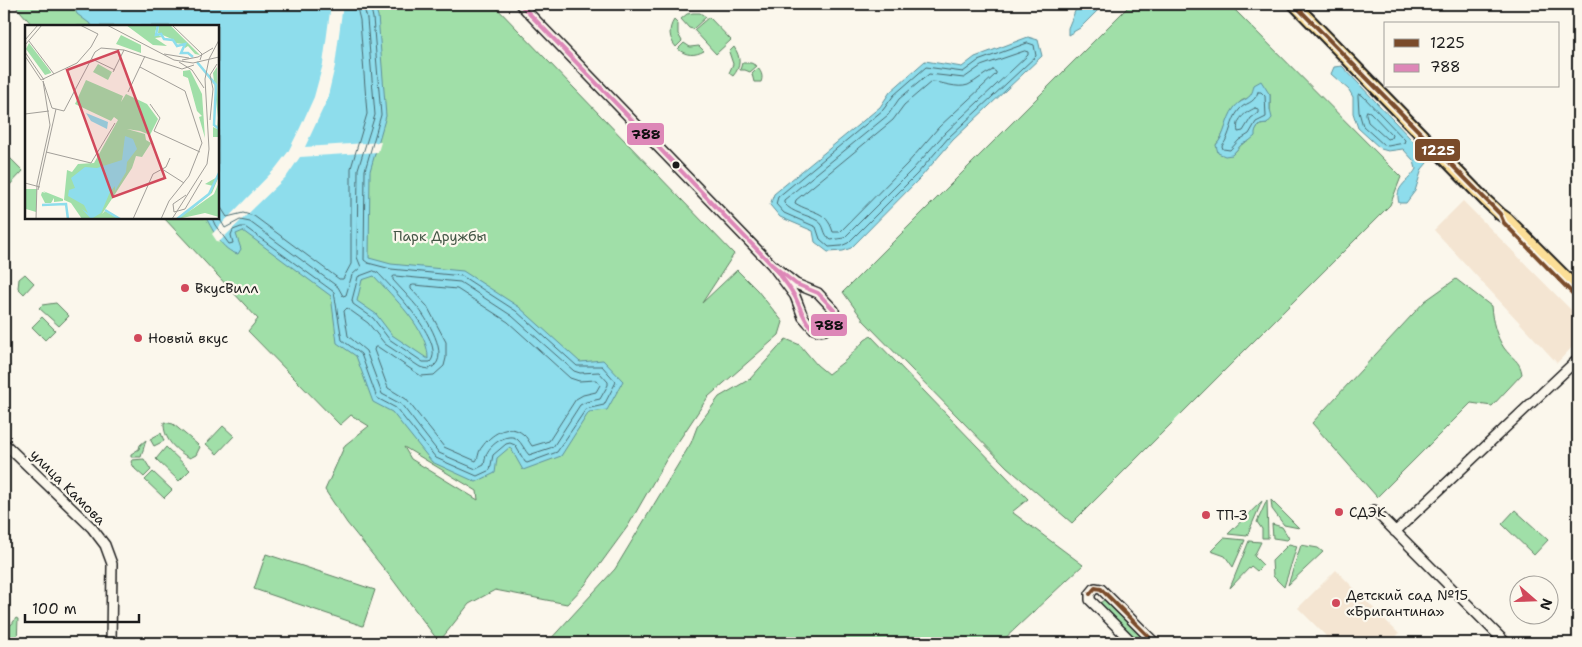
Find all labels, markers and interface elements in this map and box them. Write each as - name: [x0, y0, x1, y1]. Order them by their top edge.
- legend: [1384, 22, 1560, 88]
- inset map: [25, 25, 219, 219]
- text: 1225: [1430, 33, 1465, 53]
- text: 788: [1430, 57, 1461, 77]
- line badge: 788: [626, 122, 665, 146]
- text: 788: [631, 125, 661, 143]
- line badge: 1225: [1414, 138, 1461, 162]
- text: 1225: [1421, 141, 1455, 159]
- unlabelled marker: [671, 160, 681, 170]
- park label: Парк Дружбы: [393, 227, 487, 245]
- place label: ВкусВилл: [195, 279, 258, 297]
- marker: ВкусВилл: [179, 282, 191, 294]
- line badge: 788: [810, 313, 848, 337]
- text: 788: [814, 316, 844, 334]
- place label: Новый вкус: [148, 329, 228, 347]
- marker: Новый вкус: [132, 332, 144, 344]
- street label: улица Камова: [26, 445, 110, 529]
- place label: СДЭК: [1349, 503, 1386, 521]
- place label: ТП-3: [1216, 506, 1248, 524]
- marker: СДЭК: [1333, 506, 1345, 518]
- marker: ТП-3: [1200, 509, 1212, 521]
- north arrow: [1510, 574, 1560, 624]
- place label: Детский сад №15 «Бригантина»: [1346, 586, 1468, 620]
- scale bar: [25, 592, 139, 624]
- text: N: [1536, 596, 1557, 613]
- marker: Детский сад №15 «Бригантина»: [1330, 597, 1342, 609]
- text: 100 m: [32, 599, 77, 619]

